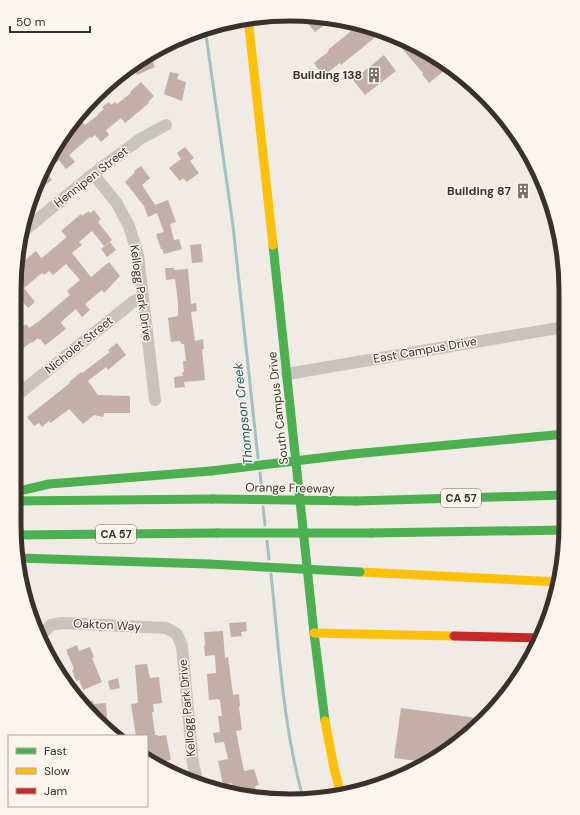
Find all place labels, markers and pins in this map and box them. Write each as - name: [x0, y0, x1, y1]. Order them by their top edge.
- building icon: Building 138: [365, 66, 383, 84]
- place label: Building 138: [293, 67, 362, 83]
- building icon: Building 87: [514, 182, 532, 200]
- place label: Building 87: [447, 183, 512, 199]

